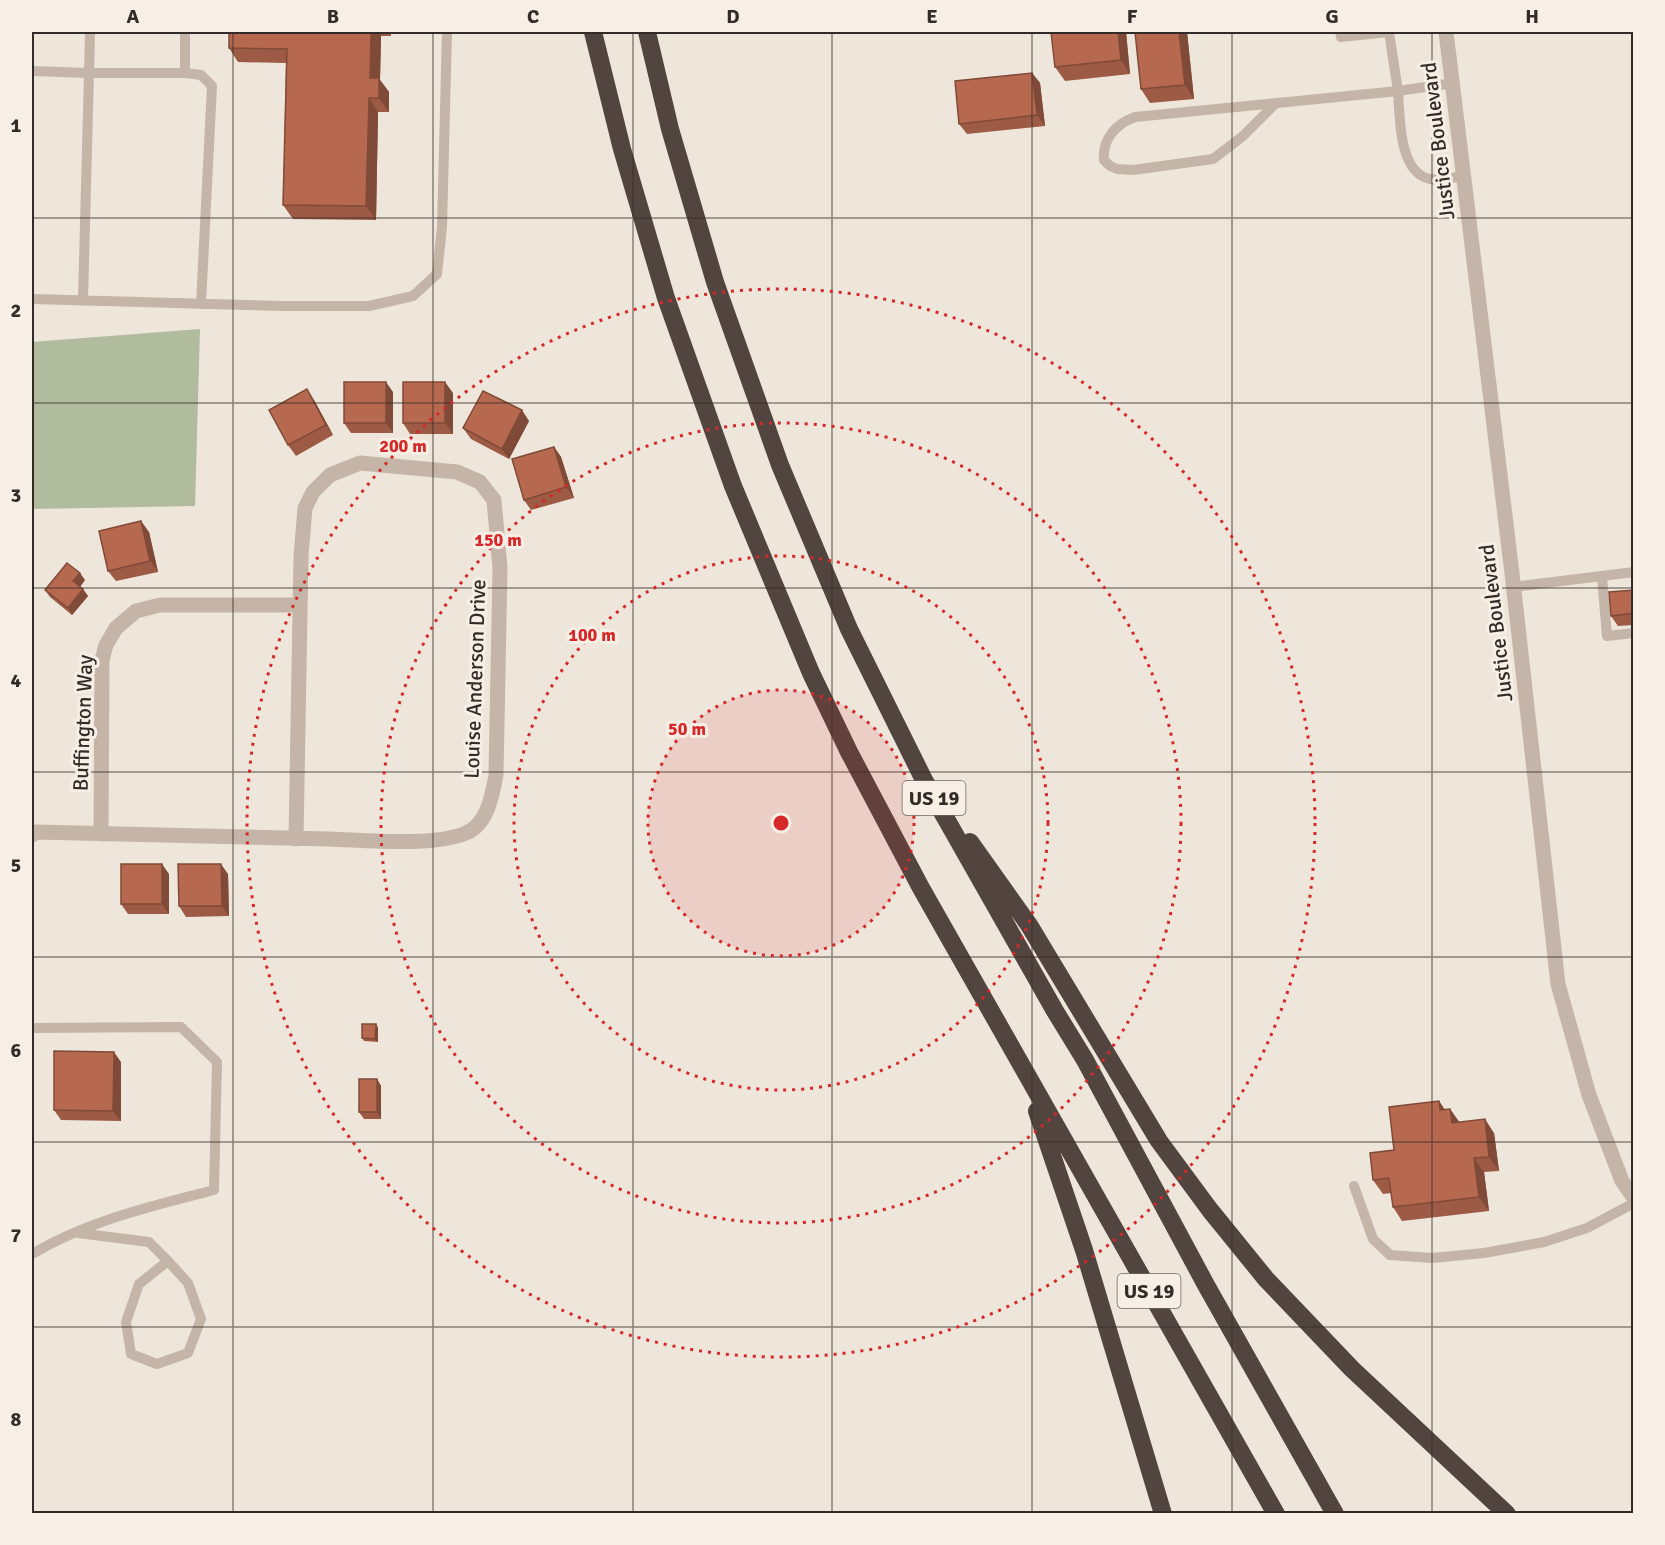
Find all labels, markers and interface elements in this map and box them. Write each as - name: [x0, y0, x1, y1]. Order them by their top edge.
- text: A: [127, 4, 140, 29]
- text: B: [327, 4, 339, 29]
- text: C: [527, 4, 539, 29]
- text: D: [726, 4, 740, 29]
- text: E: [926, 4, 938, 29]
- text: F: [1127, 4, 1138, 29]
- text: G: [1325, 4, 1339, 29]
- text: H: [1525, 4, 1539, 29]
- street label: Justice Boulevard: [1415, 61, 1461, 221]
- text: 1: [11, 113, 22, 138]
- text: 2: [11, 298, 21, 323]
- text: 200 m: [379, 435, 427, 457]
- text: 3: [11, 483, 21, 508]
- text: 150 m: [474, 529, 522, 551]
- street label: Justice Boulevard: [1473, 543, 1519, 703]
- street label: Louise Anderson Drive: [459, 579, 491, 779]
- text: 100 m: [568, 624, 616, 646]
- street label: Buffington Way: [68, 654, 98, 792]
- text: 4: [11, 668, 22, 693]
- text: 50 m: [668, 718, 706, 740]
- road number: US 19: [902, 781, 966, 815]
- centre of rings: [771, 813, 791, 833]
- text: 5: [11, 853, 21, 878]
- text: 6: [11, 1038, 22, 1063]
- text: 7: [11, 1223, 22, 1248]
- road number: US 19: [1118, 1274, 1180, 1308]
- text: 8: [11, 1407, 22, 1432]

